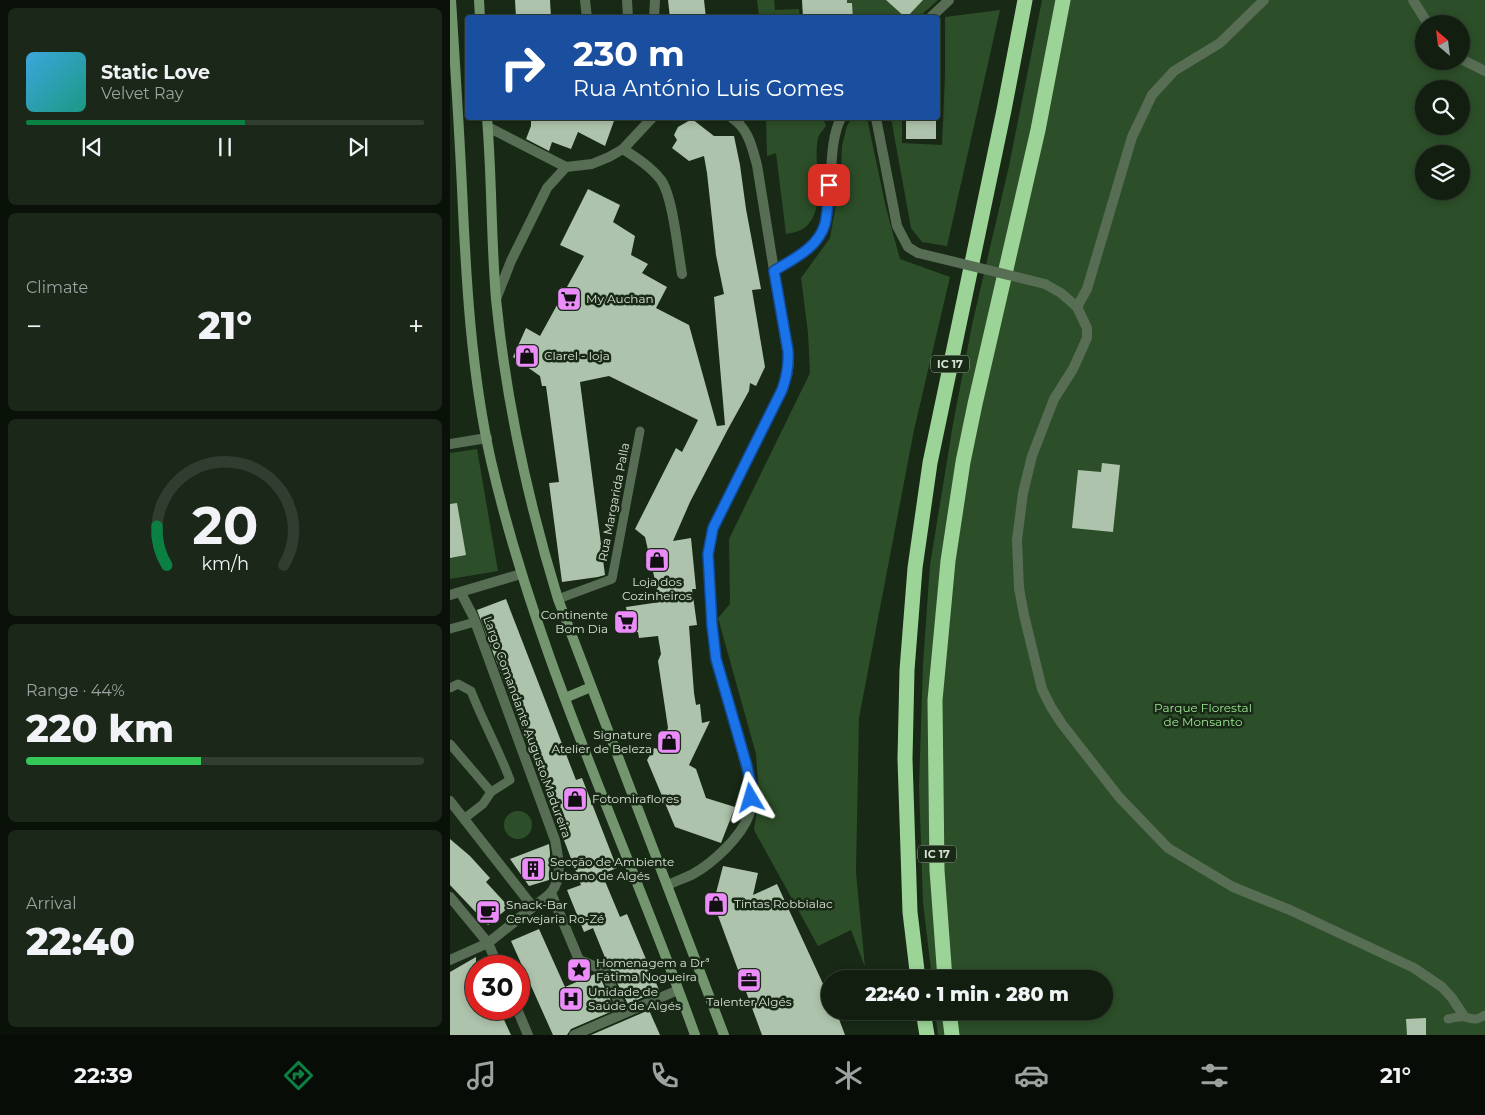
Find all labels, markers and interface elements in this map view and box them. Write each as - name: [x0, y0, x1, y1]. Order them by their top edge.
- north arrow: [1415, 15, 1470, 70]
- map controls: [1415, 15, 1470, 200]
- text: 230 m: [573, 32, 685, 75]
- icon: right: [490, 35, 555, 100]
- text: Static Love: [101, 61, 210, 84]
- text: Rua António Luis Gomes: [573, 75, 844, 102]
- button: search: [1415, 80, 1470, 135]
- text: Velvet Ray: [101, 84, 183, 103]
- icon: previous: [78, 133, 106, 161]
- icon: pause: [211, 133, 239, 161]
- icon: next: [344, 133, 372, 161]
- button: layers: [1415, 145, 1470, 200]
- pin: [808, 164, 850, 206]
- icon: arrive: [815, 171, 843, 199]
- text: Climate: [26, 278, 88, 297]
- supermarket icon: My Auchan: [556, 286, 582, 312]
- place label: My Auchan: [586, 291, 654, 306]
- text: 21°: [198, 302, 252, 349]
- text: −: [26, 309, 42, 343]
- text: +: [408, 309, 424, 343]
- shop icon: Clarel - loja: [514, 343, 540, 369]
- place label: Clarel - loja: [544, 348, 610, 363]
- road number: IC 17: [931, 356, 969, 372]
- street label: Rua Margarida Palla: [595, 441, 632, 563]
- text: 20: [192, 494, 258, 557]
- shop icon: Loja dos Cozinheiros: [644, 547, 670, 573]
- text: km/h: [201, 553, 249, 574]
- place label: Loja dos Cozinheiros: [622, 574, 692, 603]
- place label: Continente Bom Dia: [541, 607, 608, 636]
- supermarket icon: Continente Bom Dia: [613, 609, 639, 635]
- street label: Largo Comandante Augusto Madureira: [480, 614, 575, 840]
- text: Range · 44%: [26, 681, 125, 700]
- park label: Parque Florestal de Monsanto: [1154, 700, 1252, 729]
- text: 220 km: [26, 705, 174, 752]
- place label: Signature Atelier de Beleza: [551, 727, 652, 756]
- shop icon: Signature Atelier de Beleza: [656, 729, 682, 755]
- position arrow: [724, 771, 776, 823]
- shop icon: Fotomiraflores: [562, 786, 588, 812]
- place label: Fotomiraflores: [592, 791, 679, 806]
- road number: IC 17: [918, 846, 956, 862]
- place label: Secção de Ambiente Urbano de Algés: [550, 854, 674, 883]
- building icon: Secção de Ambiente Urbano de Algés: [520, 856, 546, 882]
- shop icon: Tintas Robbialac: [703, 891, 729, 917]
- text: Arrival: [26, 894, 76, 913]
- place label: Tintas Robbialac: [734, 896, 833, 911]
- place label: Snack-Bar Cervejaria Ro-Zé: [506, 897, 604, 926]
- cafe icon: Snack-Bar Cervejaria Ro-Zé: [475, 899, 501, 925]
- text: 22:40: [26, 918, 135, 965]
- speed limit sign: 30: [465, 955, 530, 1020]
- place label: Homenagem a Drª Fátima Nogueira: [596, 955, 710, 984]
- place icon: Homenagem a Drª Fátima Nogueira: [566, 957, 592, 983]
- office icon: Talenter Algés: [736, 967, 762, 993]
- text: 22:40 · 1 min · 280 m: [865, 983, 1069, 1006]
- place label: Unidade de Saúde de Algés: [588, 984, 681, 1013]
- hospital icon: Unidade de Saúde de Algés: [558, 986, 584, 1012]
- place label: Talenter Algés: [706, 994, 792, 1009]
- icon: directions: [281, 1058, 316, 1093]
- icon: music: [464, 1058, 499, 1093]
- icon: phone: [647, 1058, 682, 1093]
- icon: climate: [831, 1058, 866, 1093]
- icon: car: [1014, 1058, 1049, 1093]
- icon: filters: [1197, 1058, 1232, 1093]
- text: 22:39: [74, 1062, 133, 1089]
- text: 21°: [1380, 1062, 1411, 1089]

